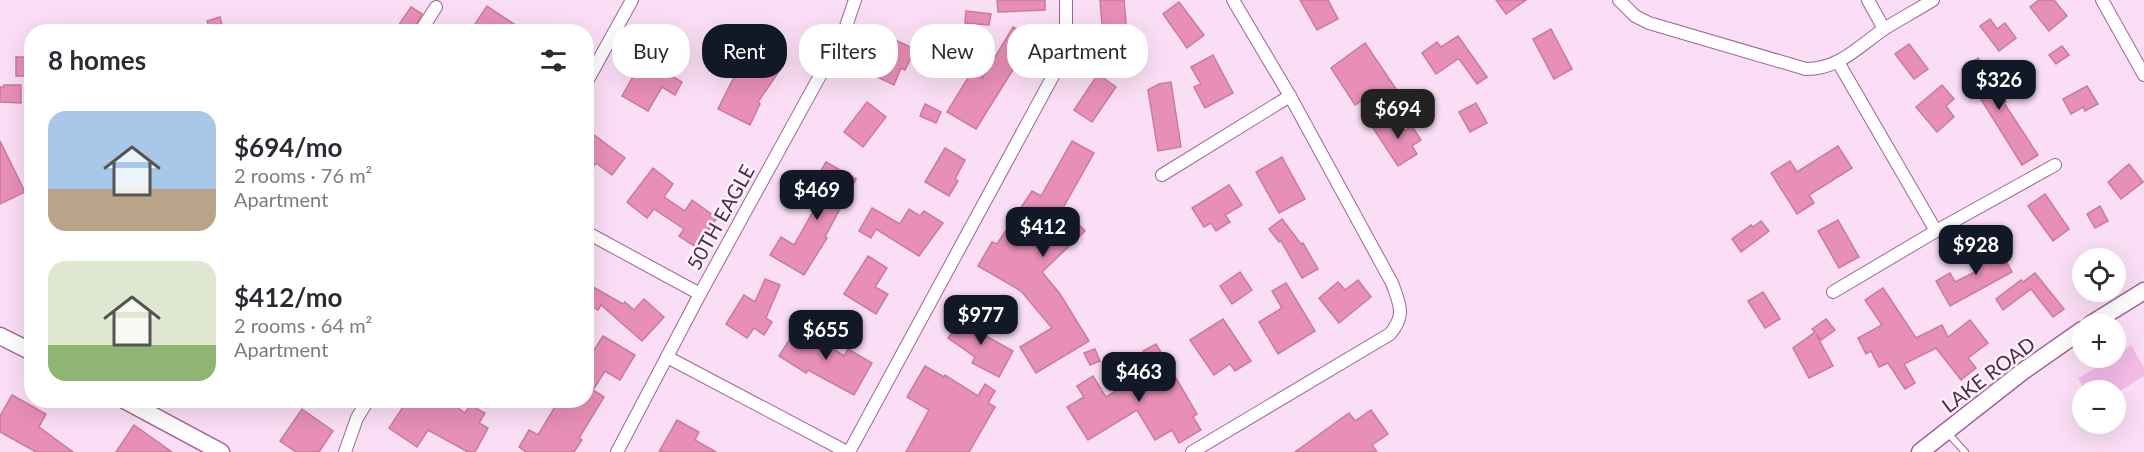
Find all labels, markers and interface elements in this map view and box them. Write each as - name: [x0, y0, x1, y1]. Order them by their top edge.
- chip: Buy: [612, 24, 690, 78]
- chip: Rent: [702, 24, 787, 78]
- chip: Filters: [799, 24, 898, 78]
- chip: New: [910, 24, 995, 78]
- chip: Apartment: [1007, 24, 1148, 78]
- text: 8 homes: [48, 44, 146, 76]
- icon: filters: [537, 44, 570, 77]
- pin: $326: [1963, 60, 2035, 111]
- text: $326: [1976, 67, 2022, 91]
- pin: $694: [1362, 89, 1434, 140]
- text: $694: [1375, 96, 1421, 120]
- text: $694/mo: [234, 131, 342, 163]
- icon: home: [96, 135, 168, 207]
- street label: 50TH EAGLE: [681, 160, 759, 274]
- text: 2 rooms · 76 m²: [234, 163, 372, 187]
- pin: $469: [781, 170, 853, 221]
- text: $469: [794, 177, 840, 201]
- text: Apartment: [234, 187, 328, 211]
- pin: $412: [1007, 207, 1079, 258]
- text: $412: [1020, 214, 1066, 238]
- pin: $928: [1940, 225, 2012, 276]
- text: $928: [1953, 232, 1999, 256]
- map controls: [2072, 248, 2126, 434]
- button: locate: [2072, 248, 2126, 302]
- text: $412/mo: [234, 281, 342, 313]
- icon: home: [96, 285, 168, 357]
- pin: $977: [945, 295, 1017, 346]
- text: $977: [958, 302, 1004, 326]
- pin: $655: [790, 310, 862, 361]
- text: 2 rooms · 64 m²: [234, 313, 372, 337]
- button: +: [2072, 314, 2126, 368]
- text: $655: [803, 317, 849, 341]
- street label: LAKE ROAD: [1937, 331, 2039, 417]
- text: Apartment: [234, 337, 328, 361]
- pin: $463: [1103, 352, 1175, 403]
- text: $463: [1116, 359, 1162, 383]
- button: −: [2072, 380, 2126, 434]

